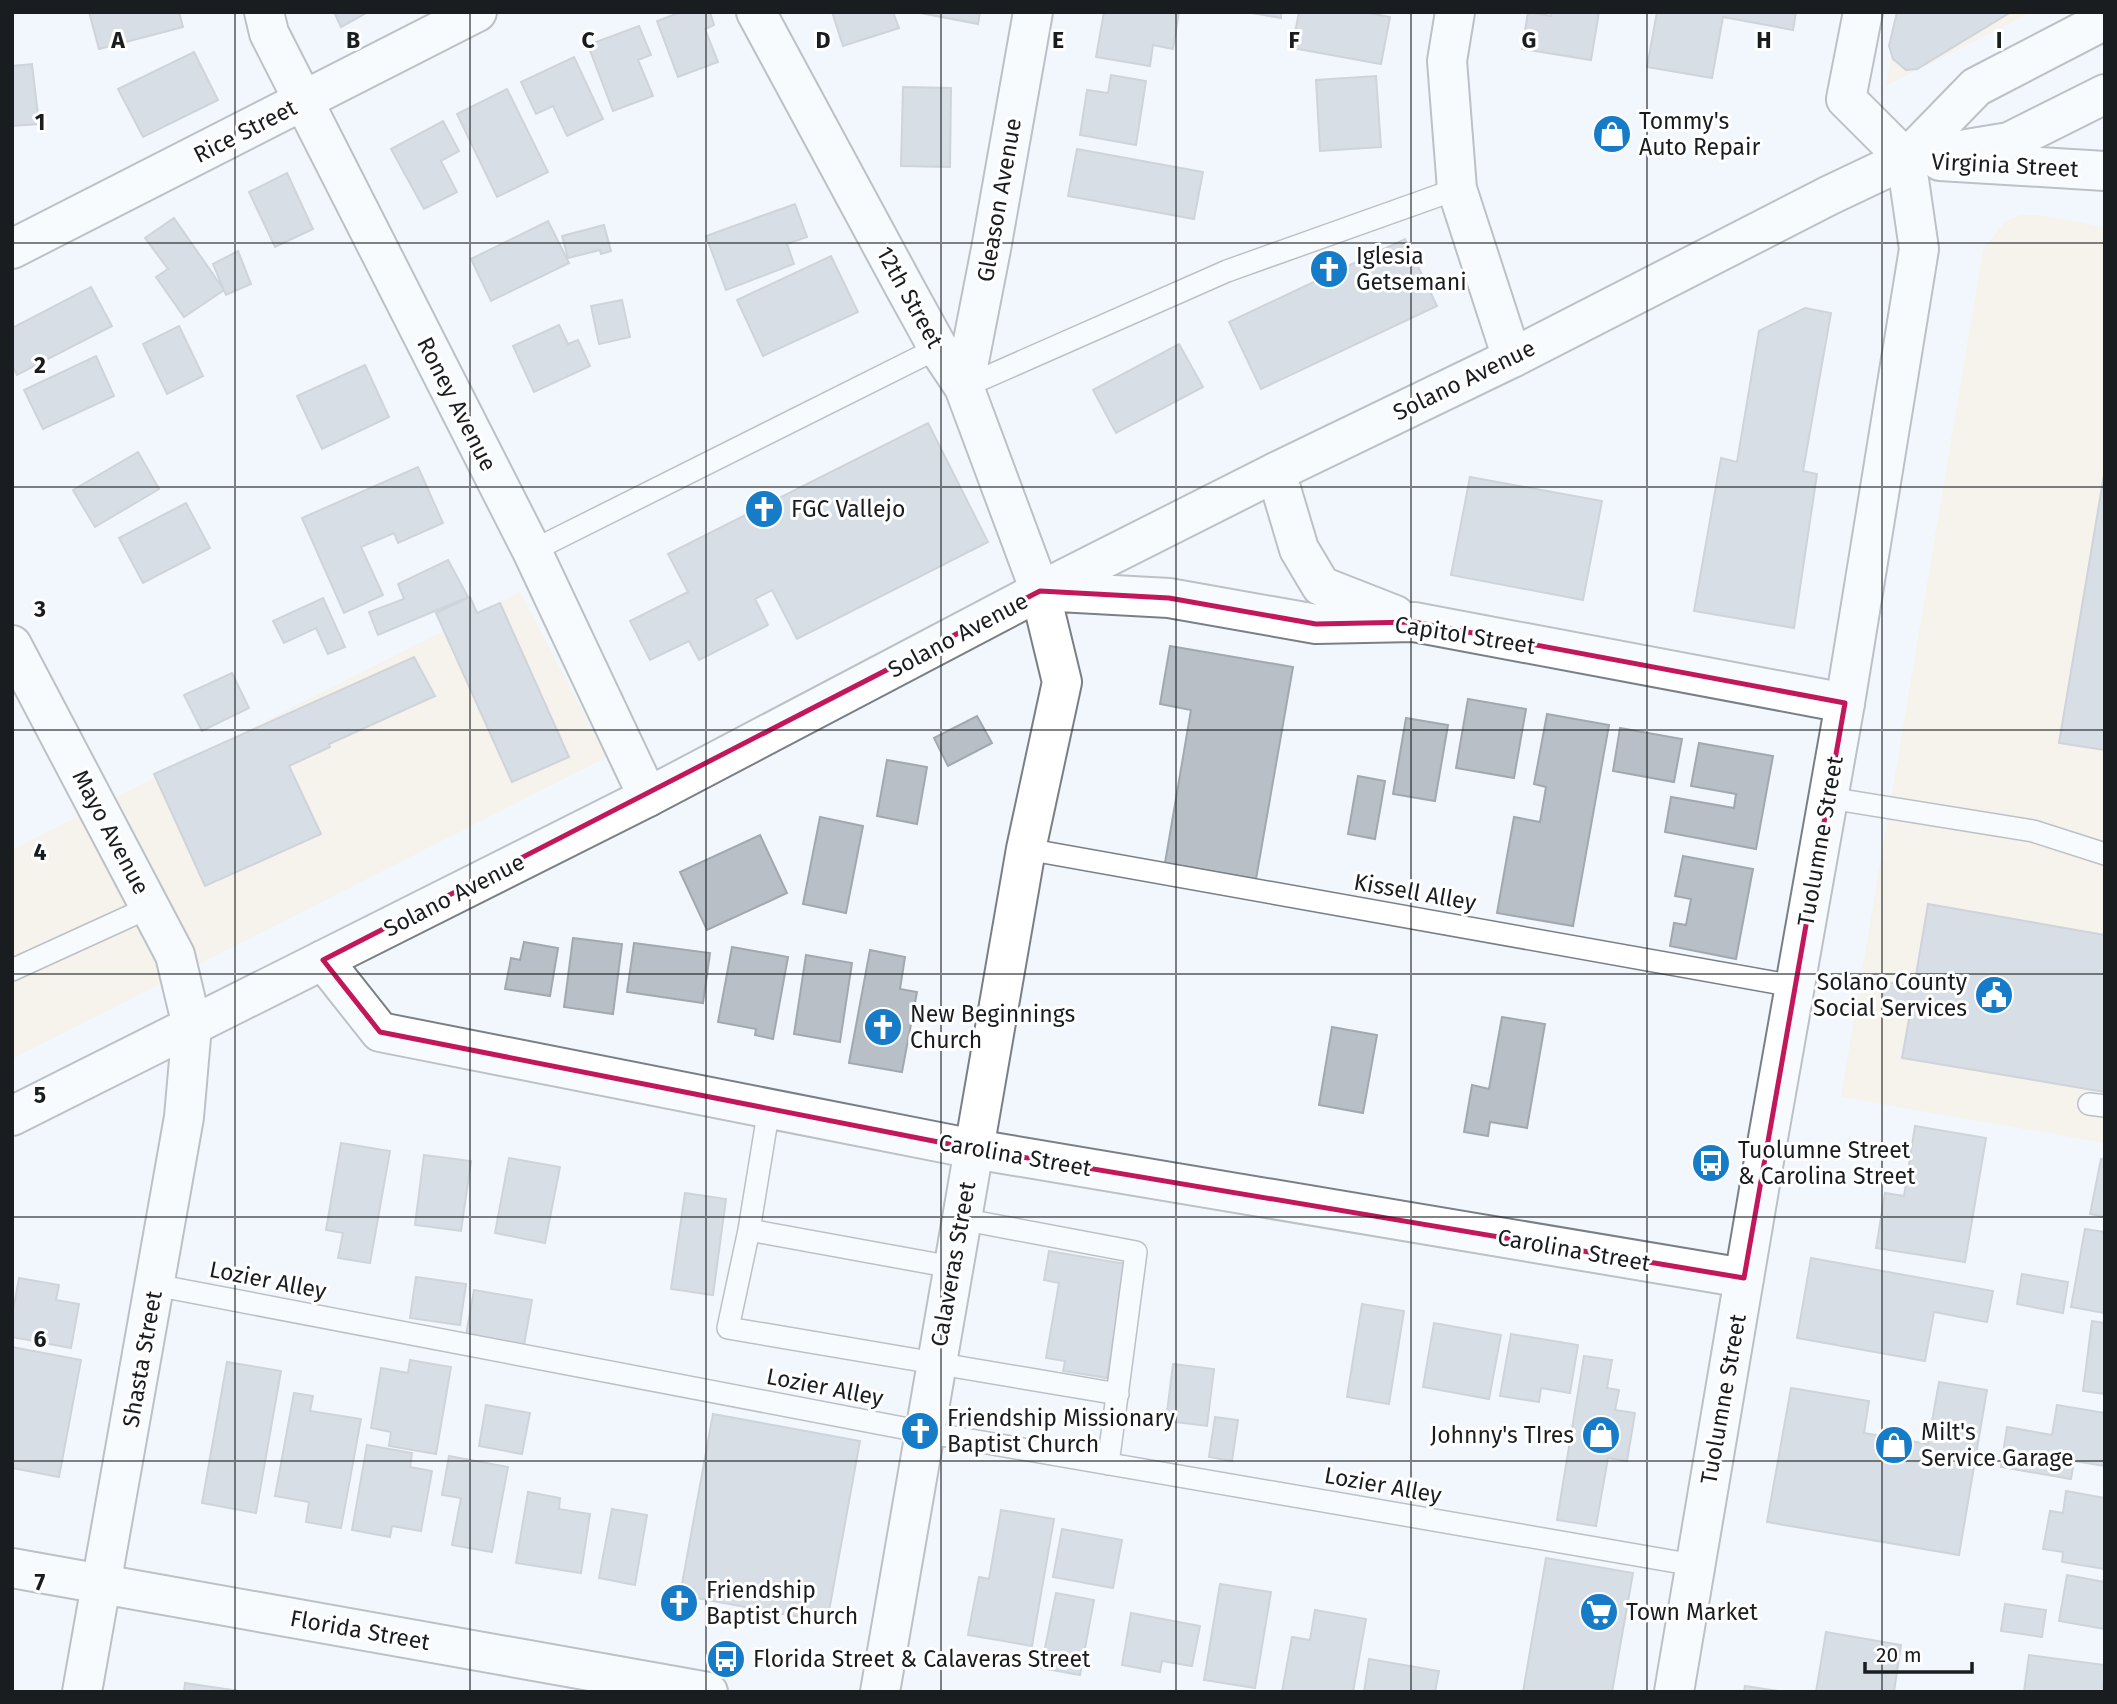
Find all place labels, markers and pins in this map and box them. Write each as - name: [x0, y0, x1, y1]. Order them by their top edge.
- place label: Tommy's Auto Repair: [1639, 107, 1761, 161]
- shop icon: Tommy's Auto Repair: [1591, 113, 1633, 155]
- place label: Iglesia Getsemani: [1356, 242, 1467, 296]
- church icon: Iglesia Getsemani: [1308, 248, 1350, 290]
- church icon: FGC Vallejo: [743, 488, 785, 530]
- place label: FGC Vallejo: [791, 495, 905, 523]
- place label: Solano County Social Services: [1813, 968, 1968, 1022]
- public building icon: Solano County Social Services: [1973, 974, 2015, 1016]
- place label: New Beginnings Church: [910, 1000, 1075, 1054]
- church icon: New Beginnings Church: [862, 1006, 904, 1048]
- place label: Tuolumne Street & Carolina Street: [1738, 1136, 1916, 1190]
- bus stop icon: Tuolumne Street & Carolina Street: [1690, 1142, 1732, 1184]
- place label: Friendship Missionary Baptist Church: [947, 1404, 1175, 1458]
- church icon: Friendship Missionary Baptist Church: [899, 1410, 941, 1452]
- shop icon: Johnny's TIres: [1580, 1414, 1622, 1456]
- place label: Milt's Service Garage: [1921, 1418, 2073, 1472]
- place label: Johnny's TIres: [1430, 1421, 1574, 1449]
- shop icon: Milt's Service Garage: [1873, 1424, 1915, 1466]
- place label: Friendship Baptist Church: [706, 1576, 858, 1630]
- church icon: Friendship Baptist Church: [658, 1582, 700, 1624]
- supermarket icon: Town Market: [1578, 1591, 1620, 1633]
- place label: Town Market: [1626, 1598, 1759, 1626]
- bus stop icon: Florida Street & Calaveras Street: [705, 1638, 747, 1680]
- place label: Florida Street & Calaveras Street: [753, 1645, 1091, 1673]

